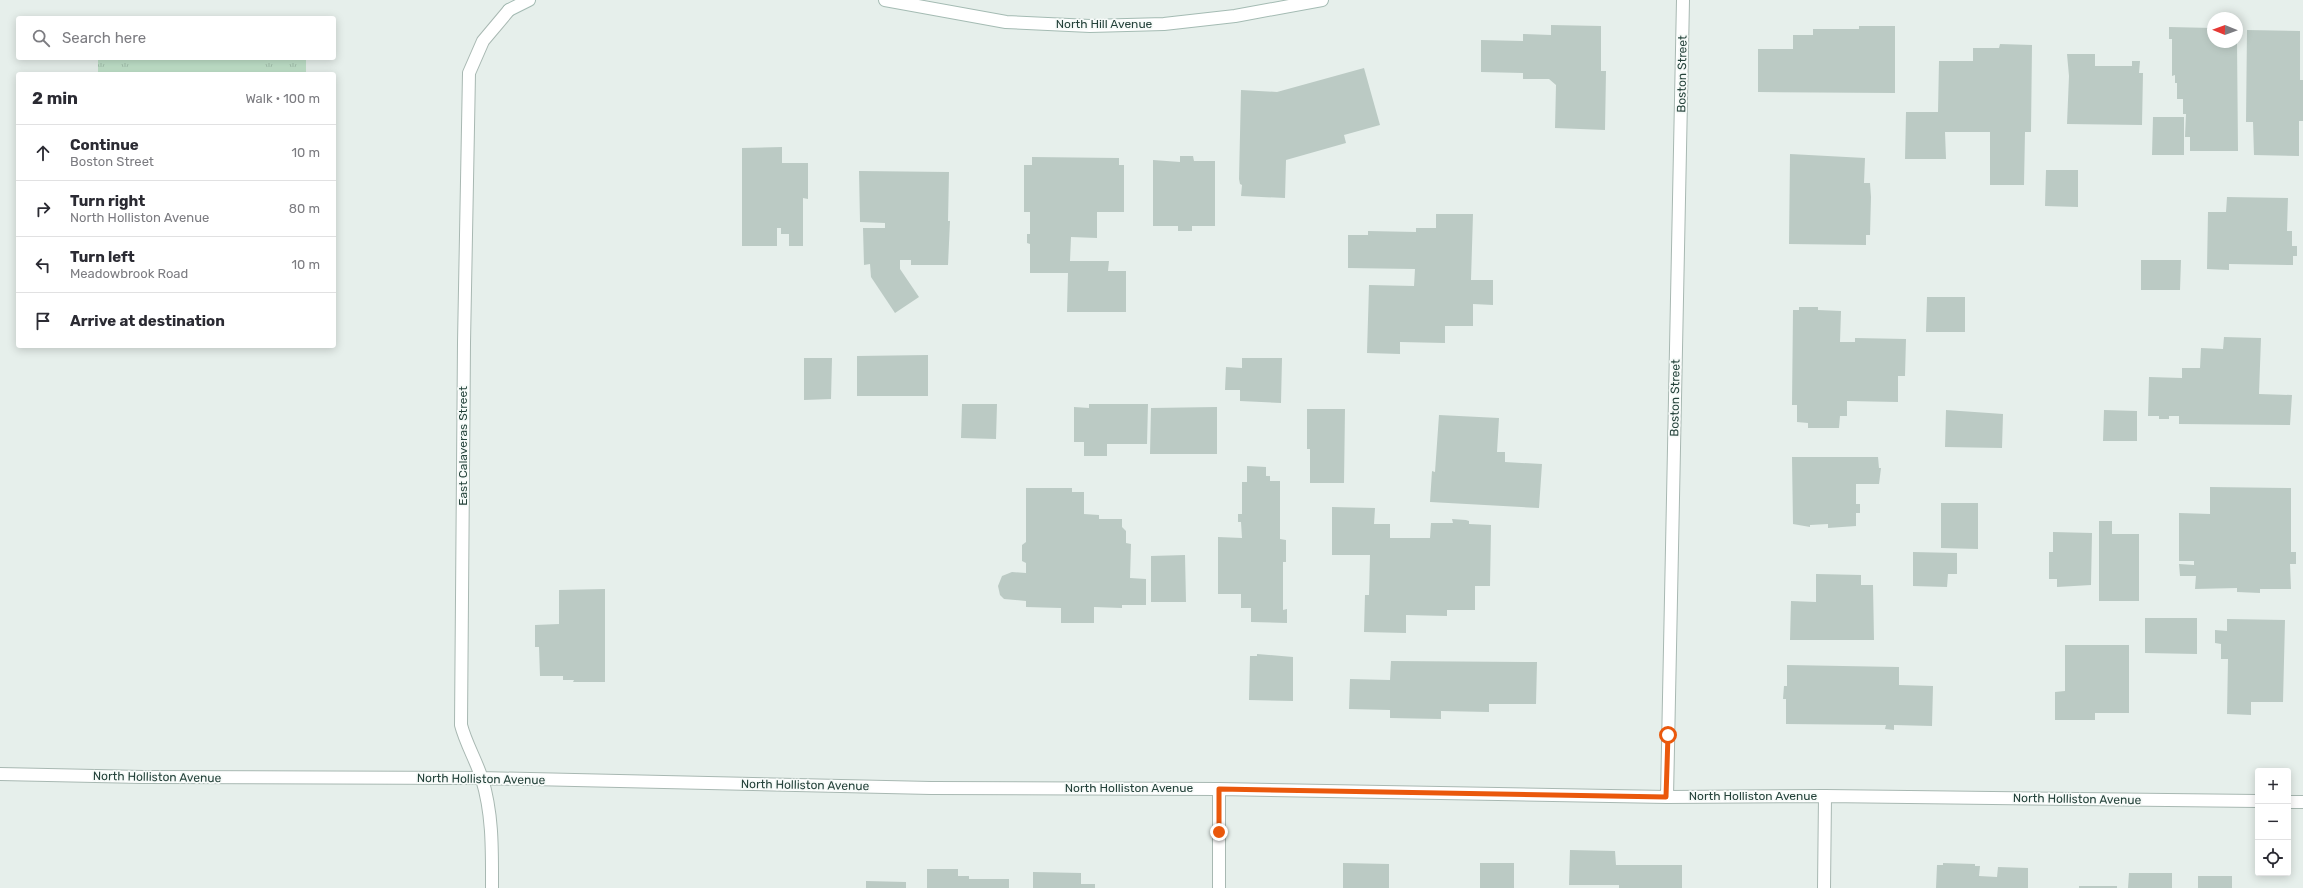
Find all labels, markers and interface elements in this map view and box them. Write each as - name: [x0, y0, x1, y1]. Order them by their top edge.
- north arrow: [2207, 12, 2243, 48]
- search box: [16, 16, 336, 60]
- street label: North Hill Avenue: [1056, 17, 1153, 31]
- icon: search: [30, 27, 52, 49]
- text: Search here: [62, 29, 146, 47]
- street label: Boston Street: [1674, 35, 1690, 113]
- text: 2 min: [32, 88, 78, 108]
- text: Walk · 100 m: [245, 91, 320, 106]
- text: Continue: [70, 136, 139, 154]
- icon: ahead: [32, 142, 54, 164]
- text: 10 m: [291, 145, 320, 160]
- text: Boston Street: [70, 154, 154, 169]
- text: Turn right: [70, 192, 145, 210]
- icon: right: [32, 198, 54, 220]
- text: 80 m: [289, 201, 320, 216]
- text: North Holliston Avenue: [70, 210, 209, 225]
- text: Turn left: [70, 248, 135, 266]
- icon: left: [32, 254, 54, 276]
- text: 10 m: [291, 257, 320, 272]
- text: Meadowbrook Road: [70, 266, 188, 281]
- icon: arrive: [32, 310, 54, 332]
- text: Arrive at destination: [70, 312, 225, 330]
- street label: Boston Street: [1667, 359, 1683, 437]
- street label: East Calaveras Street: [456, 386, 470, 506]
- route start: [1659, 726, 1677, 744]
- map controls: [2255, 768, 2291, 876]
- button: +: [2255, 768, 2291, 804]
- street label: North Holliston Avenue: [93, 769, 222, 785]
- street label: North Holliston Avenue: [417, 771, 546, 787]
- street label: North Holliston Avenue: [741, 777, 870, 793]
- street label: North Holliston Avenue: [1065, 781, 1194, 795]
- street label: North Holliston Avenue: [1689, 789, 1818, 803]
- street label: North Holliston Avenue: [2013, 791, 2142, 807]
- button: −: [2255, 804, 2291, 840]
- route end: [1210, 823, 1228, 841]
- button: locate: [2255, 840, 2291, 876]

